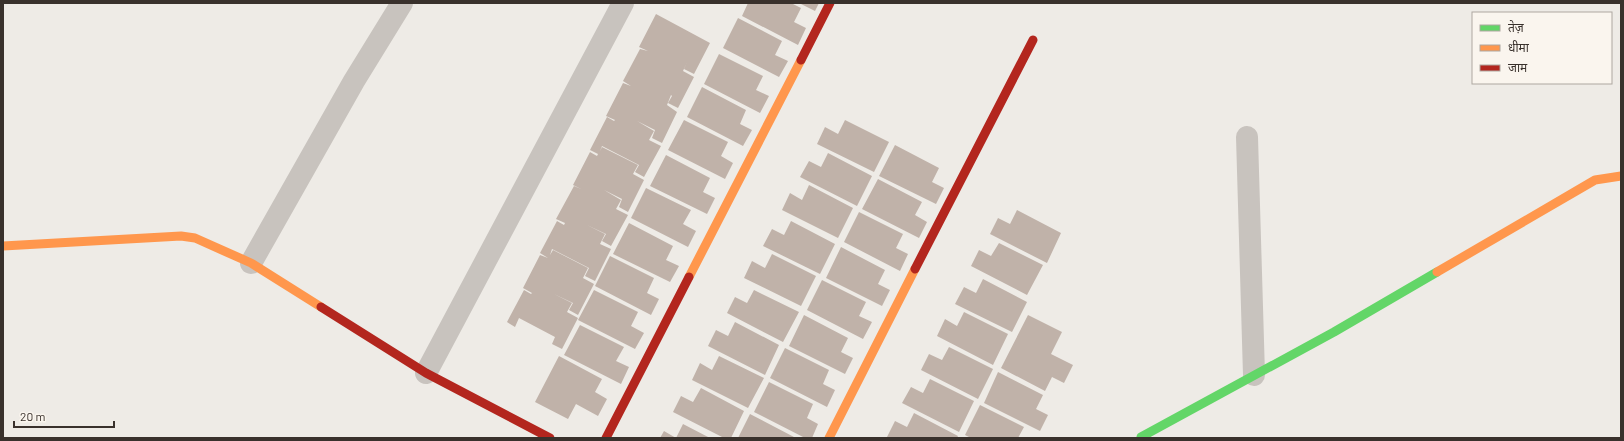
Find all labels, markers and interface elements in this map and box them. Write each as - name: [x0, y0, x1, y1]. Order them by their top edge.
- legend: [1472, 12, 1612, 84]
- text: तेज़: [1508, 20, 1525, 34]
- text: धीमा: [1508, 40, 1530, 54]
- text: जाम: [1508, 60, 1528, 74]
- scale bar: [14, 403, 114, 429]
- text: 20 m: [20, 409, 46, 423]

